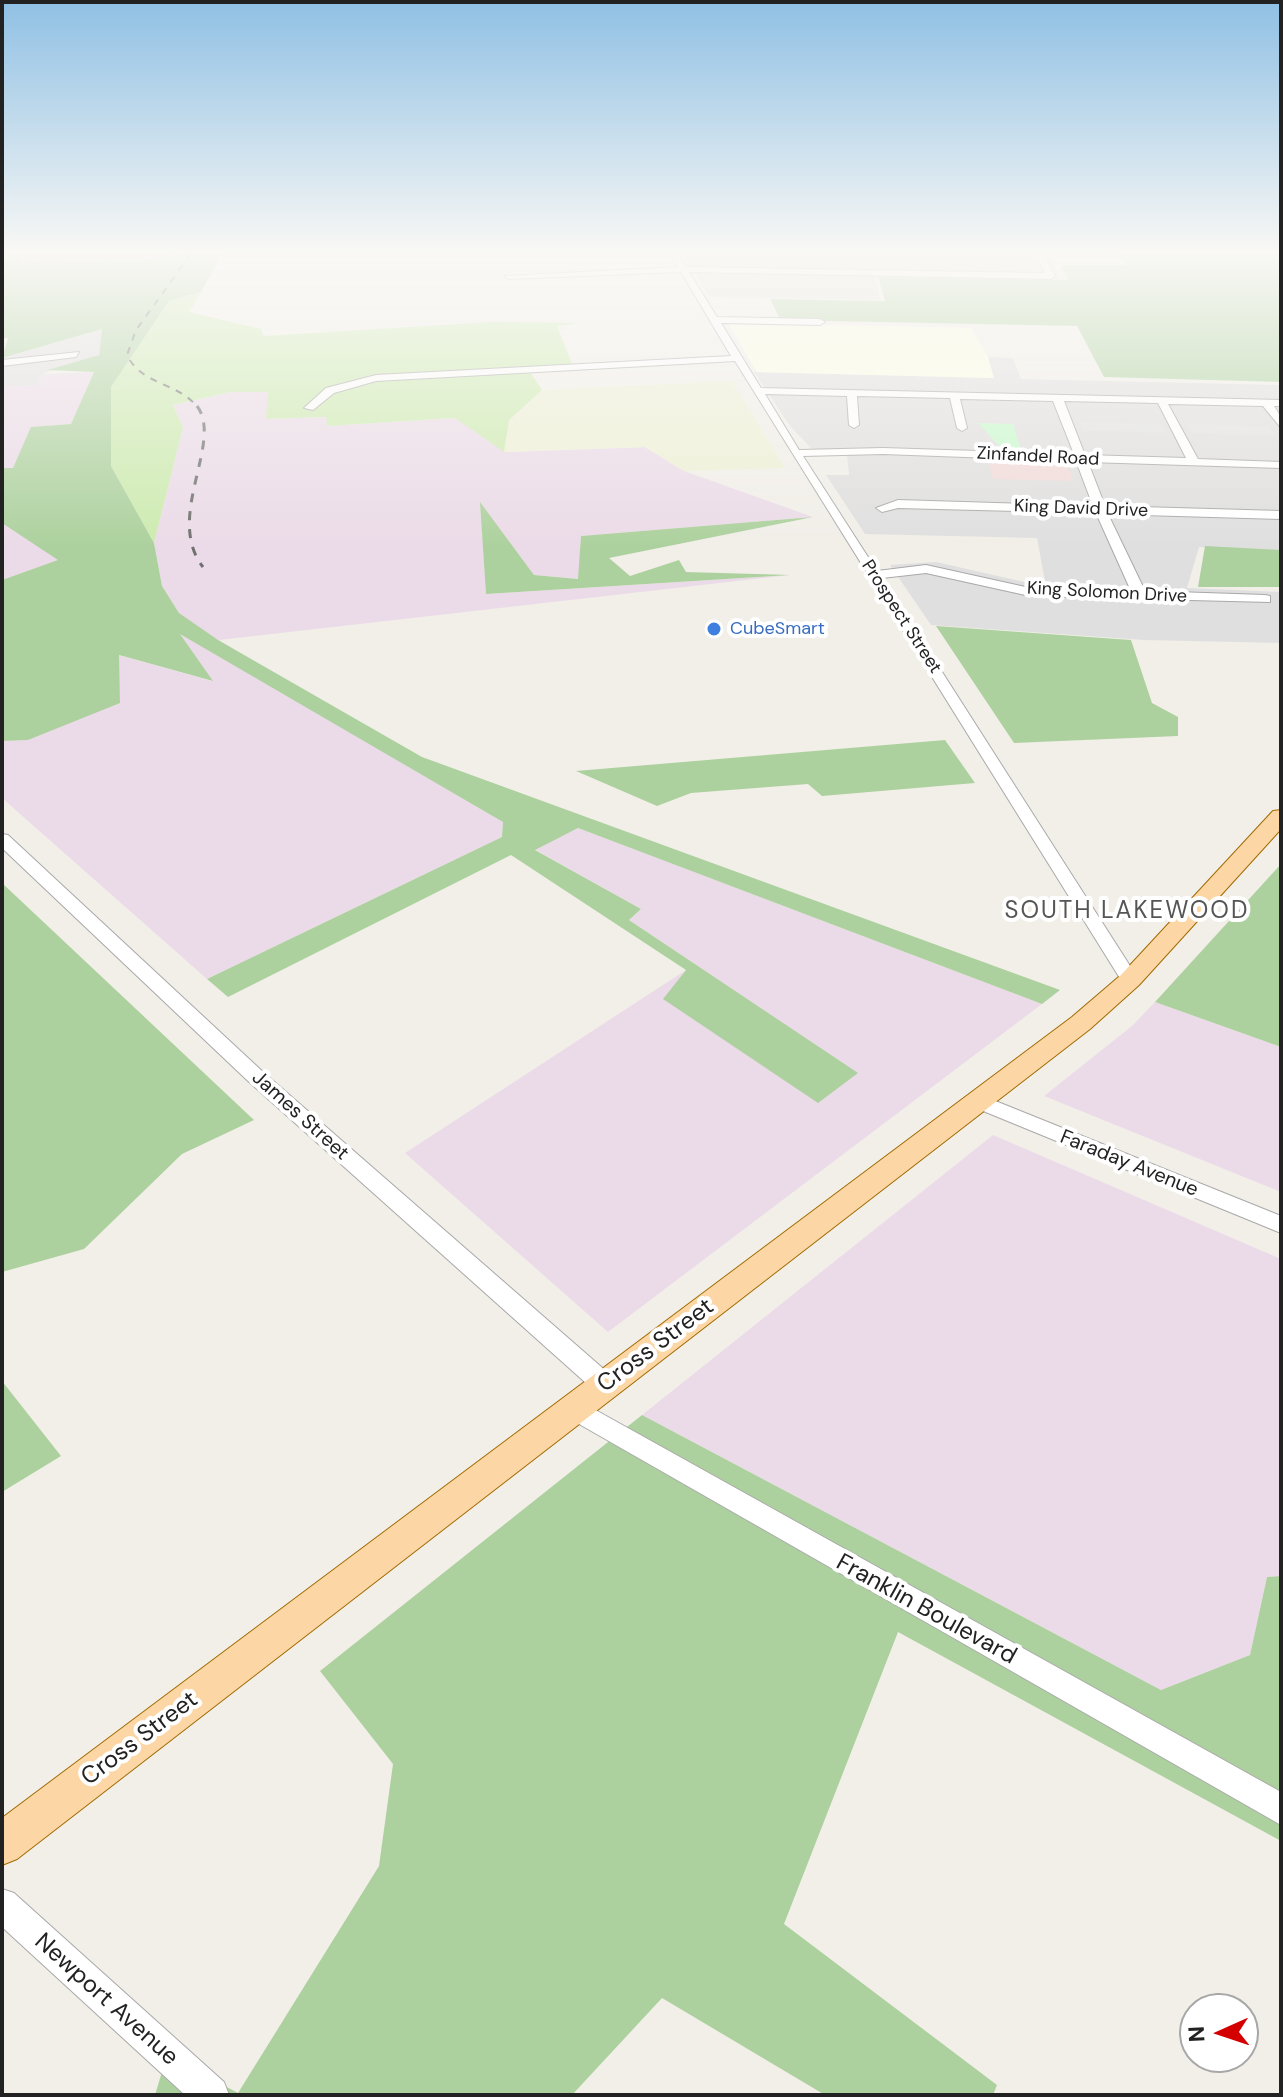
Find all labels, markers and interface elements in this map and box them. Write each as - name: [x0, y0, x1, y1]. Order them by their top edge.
- street label: Zinfandel Road: [976, 443, 1100, 471]
- street label: King David Drive: [1013, 496, 1149, 522]
- street label: Prospect Street: [856, 556, 946, 678]
- street label: King Solomon Drive: [1026, 578, 1188, 608]
- place label: CubeSmart: [730, 618, 825, 640]
- marker: CubeSmart: [705, 620, 723, 638]
- district label: SOUTH LAKEWOOD: [1005, 898, 1249, 926]
- street label: James Street: [247, 1066, 353, 1166]
- street label: Faraday Avenue: [1056, 1125, 1202, 1203]
- street label: Cross Street: [592, 1293, 720, 1399]
- street label: Franklin Boulevard: [831, 1549, 1021, 1671]
- street label: Cross Street: [76, 1686, 204, 1792]
- street label: Newport Avenue: [28, 1928, 184, 2072]
- north arrow: [1179, 1993, 1259, 2073]
- text: N: [1182, 2025, 1211, 2043]

